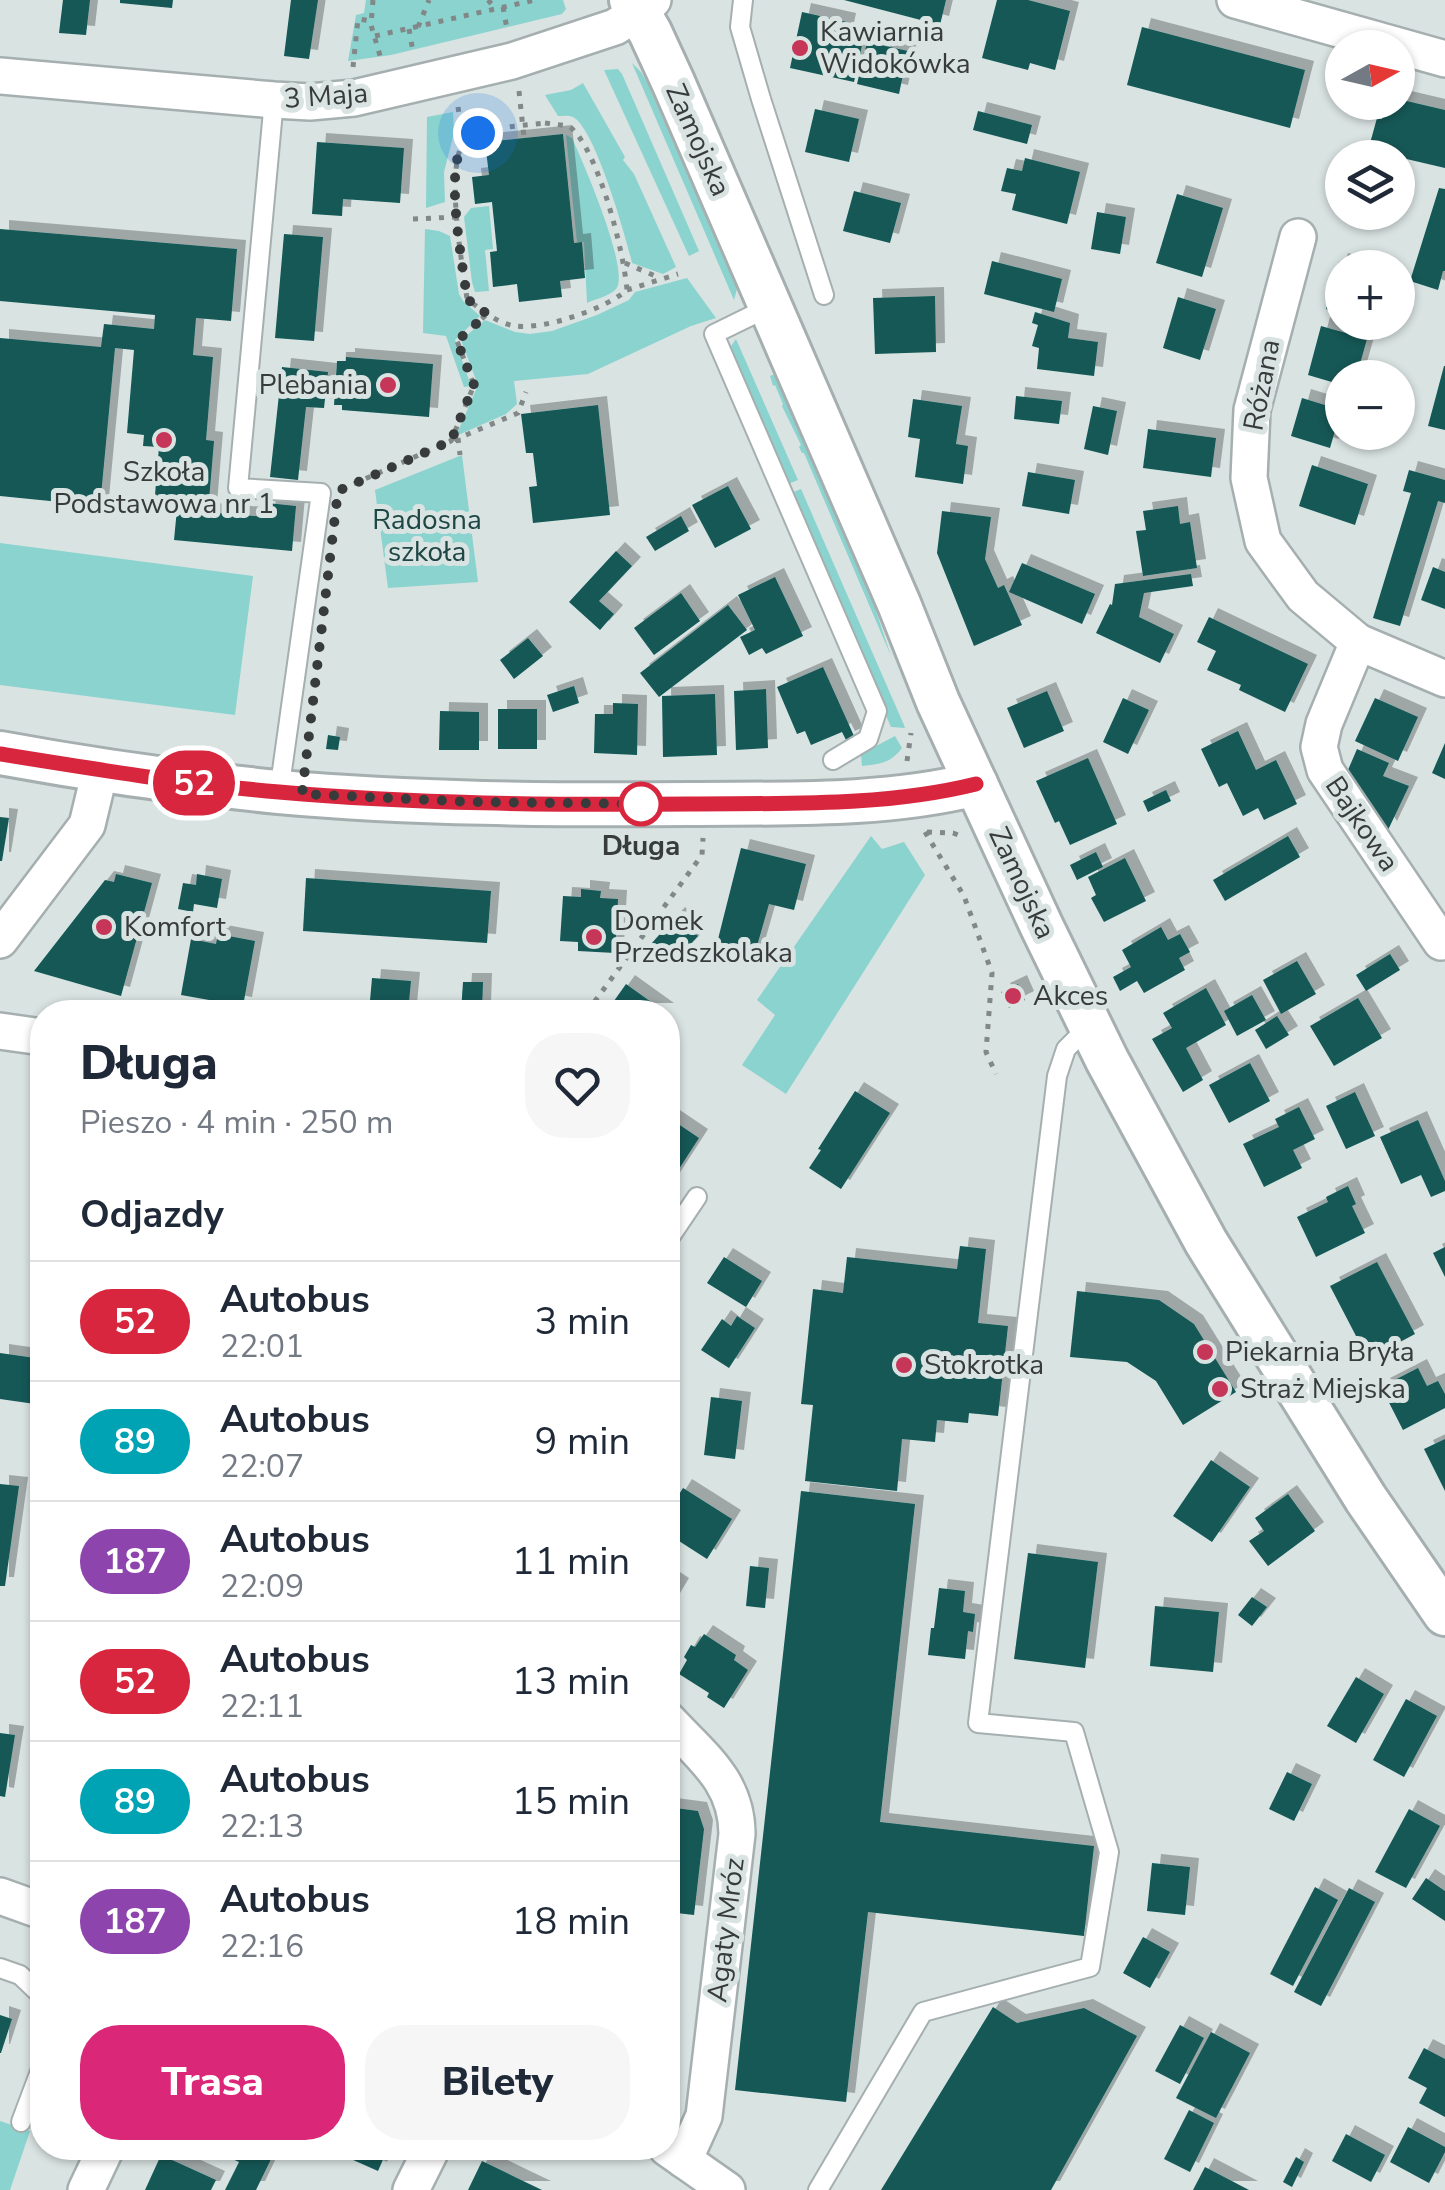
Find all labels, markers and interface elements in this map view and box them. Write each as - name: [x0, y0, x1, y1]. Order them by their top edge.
- place label: Kawiarnia Widokówka: [820, 13, 970, 83]
- north arrow: [1325, 30, 1415, 120]
- map controls: [1325, 30, 1415, 450]
- marker: Kawiarnia Widokówka: [789, 37, 811, 59]
- street label: 3 Maja: [283, 74, 369, 118]
- street label: Zamojska: [656, 78, 740, 202]
- your location: [453, 108, 503, 158]
- button: layers: [1325, 140, 1415, 230]
- button: +: [1325, 250, 1415, 340]
- street label: Różana: [1235, 336, 1289, 434]
- button: −: [1325, 360, 1415, 450]
- place label: Plebania: [259, 366, 368, 404]
- marker: Plebania: [377, 374, 399, 396]
- marker: Szkoła Podstawowa nr 1: [153, 429, 175, 451]
- place label: Szkoła Podstawowa nr 1: [54, 453, 274, 523]
- park label: Radosna szkoła: [372, 501, 482, 571]
- line badge: 52: [149, 750, 239, 816]
- text: 52: [173, 760, 215, 807]
- street label: Bajkowa: [1316, 769, 1408, 879]
- marker: Długa: [620, 783, 662, 825]
- street label: Zamojska: [980, 821, 1064, 945]
- place label: Długa: [602, 827, 680, 865]
- place label: Domek Przedszkolaka: [614, 902, 793, 972]
- place label: Komfort: [124, 908, 226, 946]
- marker: Komfort: [93, 916, 115, 938]
- marker: Domek Przedszkolaka: [583, 926, 605, 948]
- place label: Akces: [1033, 977, 1108, 1015]
- marker: Akces: [1002, 985, 1024, 1007]
- text: Długa: [80, 1030, 218, 1096]
- button: heart: [525, 1033, 630, 1138]
- text: Pieszo · 4 min · 250 m: [80, 1101, 393, 1144]
- text: Odjazdy: [80, 1189, 224, 1240]
- text: Autobus: [220, 1274, 370, 1325]
- text: 3 min: [535, 1296, 630, 1347]
- text: 52: [114, 1298, 156, 1345]
- text: 22:01: [220, 1325, 304, 1368]
- place label: Piekarnia Bryła: [1225, 1333, 1415, 1371]
- marker: Piekarnia Bryła: [1194, 1341, 1216, 1363]
- place label: Stokrotka: [924, 1346, 1044, 1384]
- marker: Stokrotka: [893, 1354, 915, 1376]
- place label: Straż Miejska: [1240, 1370, 1406, 1408]
- marker: Straż Miejska: [1209, 1378, 1231, 1400]
- text: Autobus: [220, 1394, 370, 1445]
- text: 9 min: [535, 1416, 630, 1467]
- text: 89: [114, 1418, 156, 1465]
- text: 22:07: [220, 1445, 304, 1488]
- text: Autobus: [220, 1514, 370, 1565]
- text: 11 min: [512, 1536, 630, 1587]
- text: 187: [103, 1538, 167, 1585]
- text: 22:09: [220, 1565, 304, 1608]
- text: Autobus: [220, 1634, 370, 1685]
- text: 13 min: [512, 1656, 630, 1707]
- text: 52: [114, 1658, 156, 1705]
- text: 22:11: [220, 1685, 304, 1728]
- text: Autobus: [220, 1754, 370, 1805]
- text: 15 min: [512, 1776, 630, 1827]
- text: 89: [114, 1778, 156, 1825]
- text: 22:13: [220, 1805, 304, 1848]
- street label: Agaty Mróz: [698, 1856, 754, 2004]
- text: Autobus: [220, 1874, 370, 1925]
- text: 18 min: [512, 1896, 630, 1947]
- text: 187: [103, 1898, 167, 1945]
- text: 22:16: [220, 1925, 304, 1968]
- button: Trasa: [80, 2025, 345, 2140]
- button: Bilety: [365, 2025, 630, 2140]

